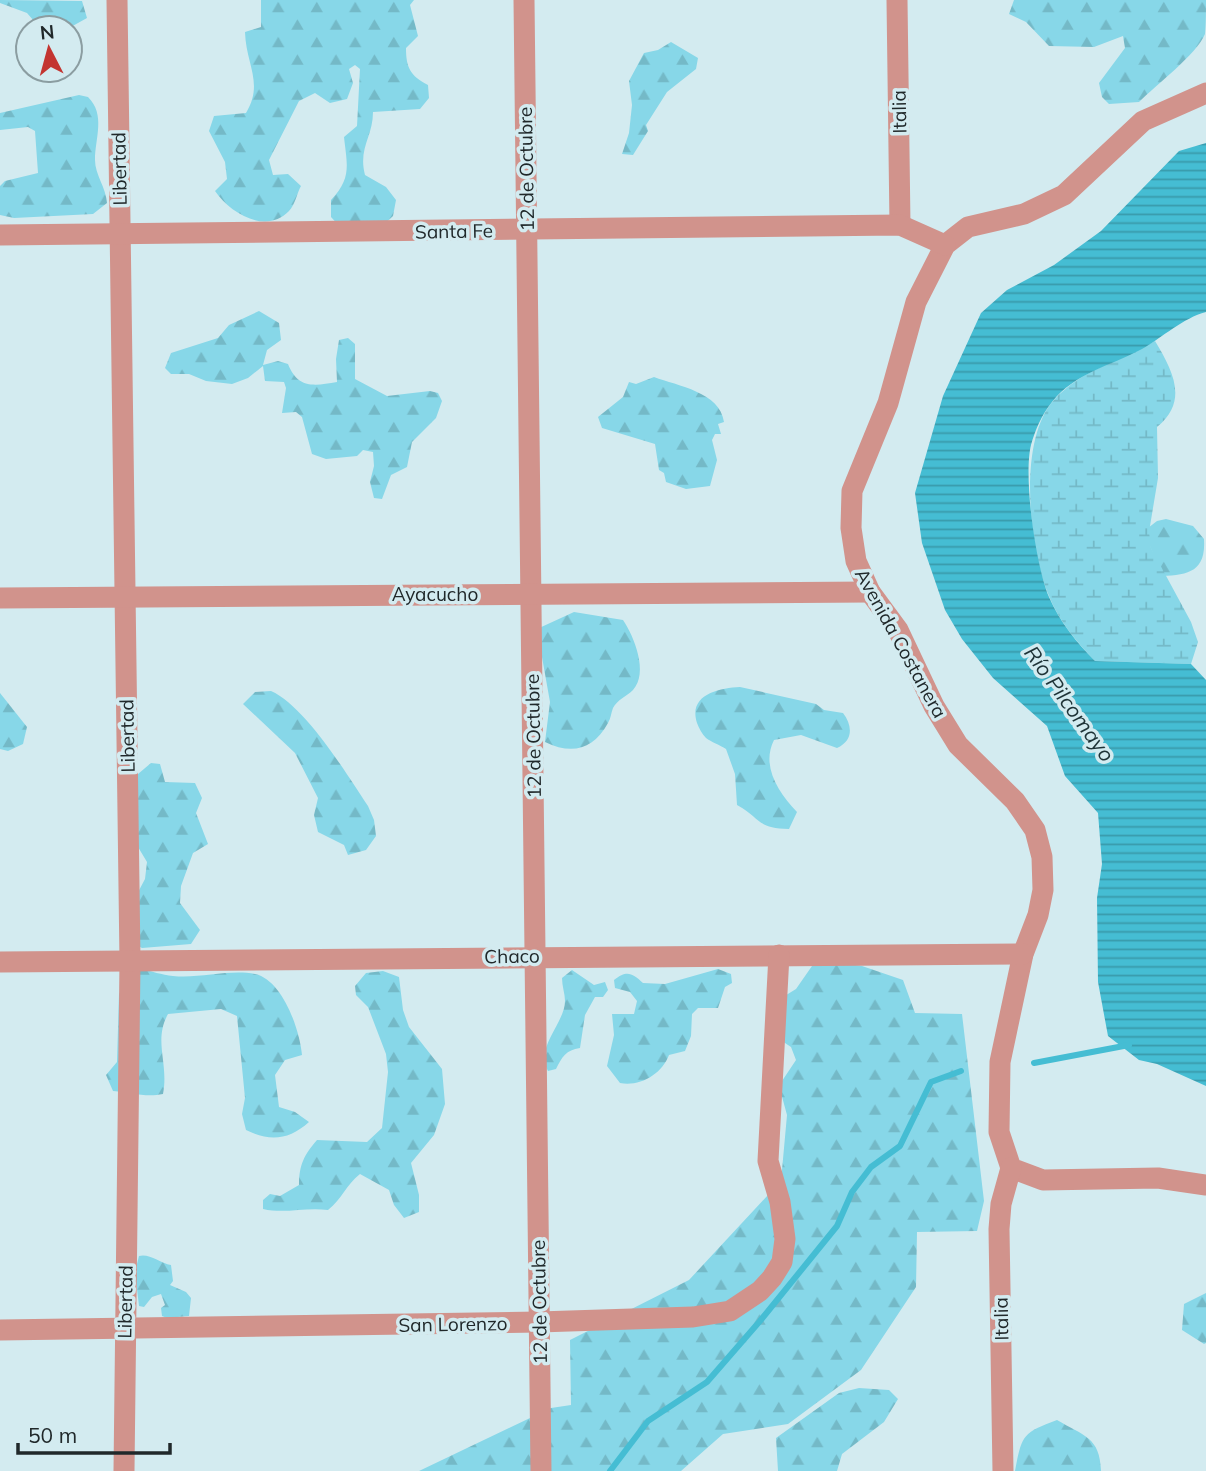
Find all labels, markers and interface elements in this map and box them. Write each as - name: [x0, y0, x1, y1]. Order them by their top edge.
- north arrow: [14, 14, 84, 84]
- text: N: [39, 19, 56, 45]
- street label: Italia: [887, 90, 911, 134]
- street label: 12 de Octubre: [513, 106, 539, 232]
- street label: Libertad: [106, 132, 132, 206]
- street label: Santa Fe: [415, 218, 493, 244]
- street label: Avenida Costanera: [850, 564, 952, 722]
- street label: Ayacucho: [392, 582, 478, 606]
- water label: Río Pilcomayo: [1019, 640, 1121, 766]
- street label: 12 de Octubre: [520, 673, 546, 799]
- street label: Libertad: [114, 699, 140, 773]
- street label: Chaco: [484, 944, 540, 968]
- street label: 12 de Octubre: [526, 1239, 552, 1365]
- street label: Libertad: [112, 1265, 138, 1339]
- street label: Italia: [989, 1297, 1013, 1341]
- street label: San Lorenzo: [398, 1311, 508, 1337]
- scale bar: [18, 1412, 170, 1456]
- text: 50 m: [28, 1422, 77, 1448]

